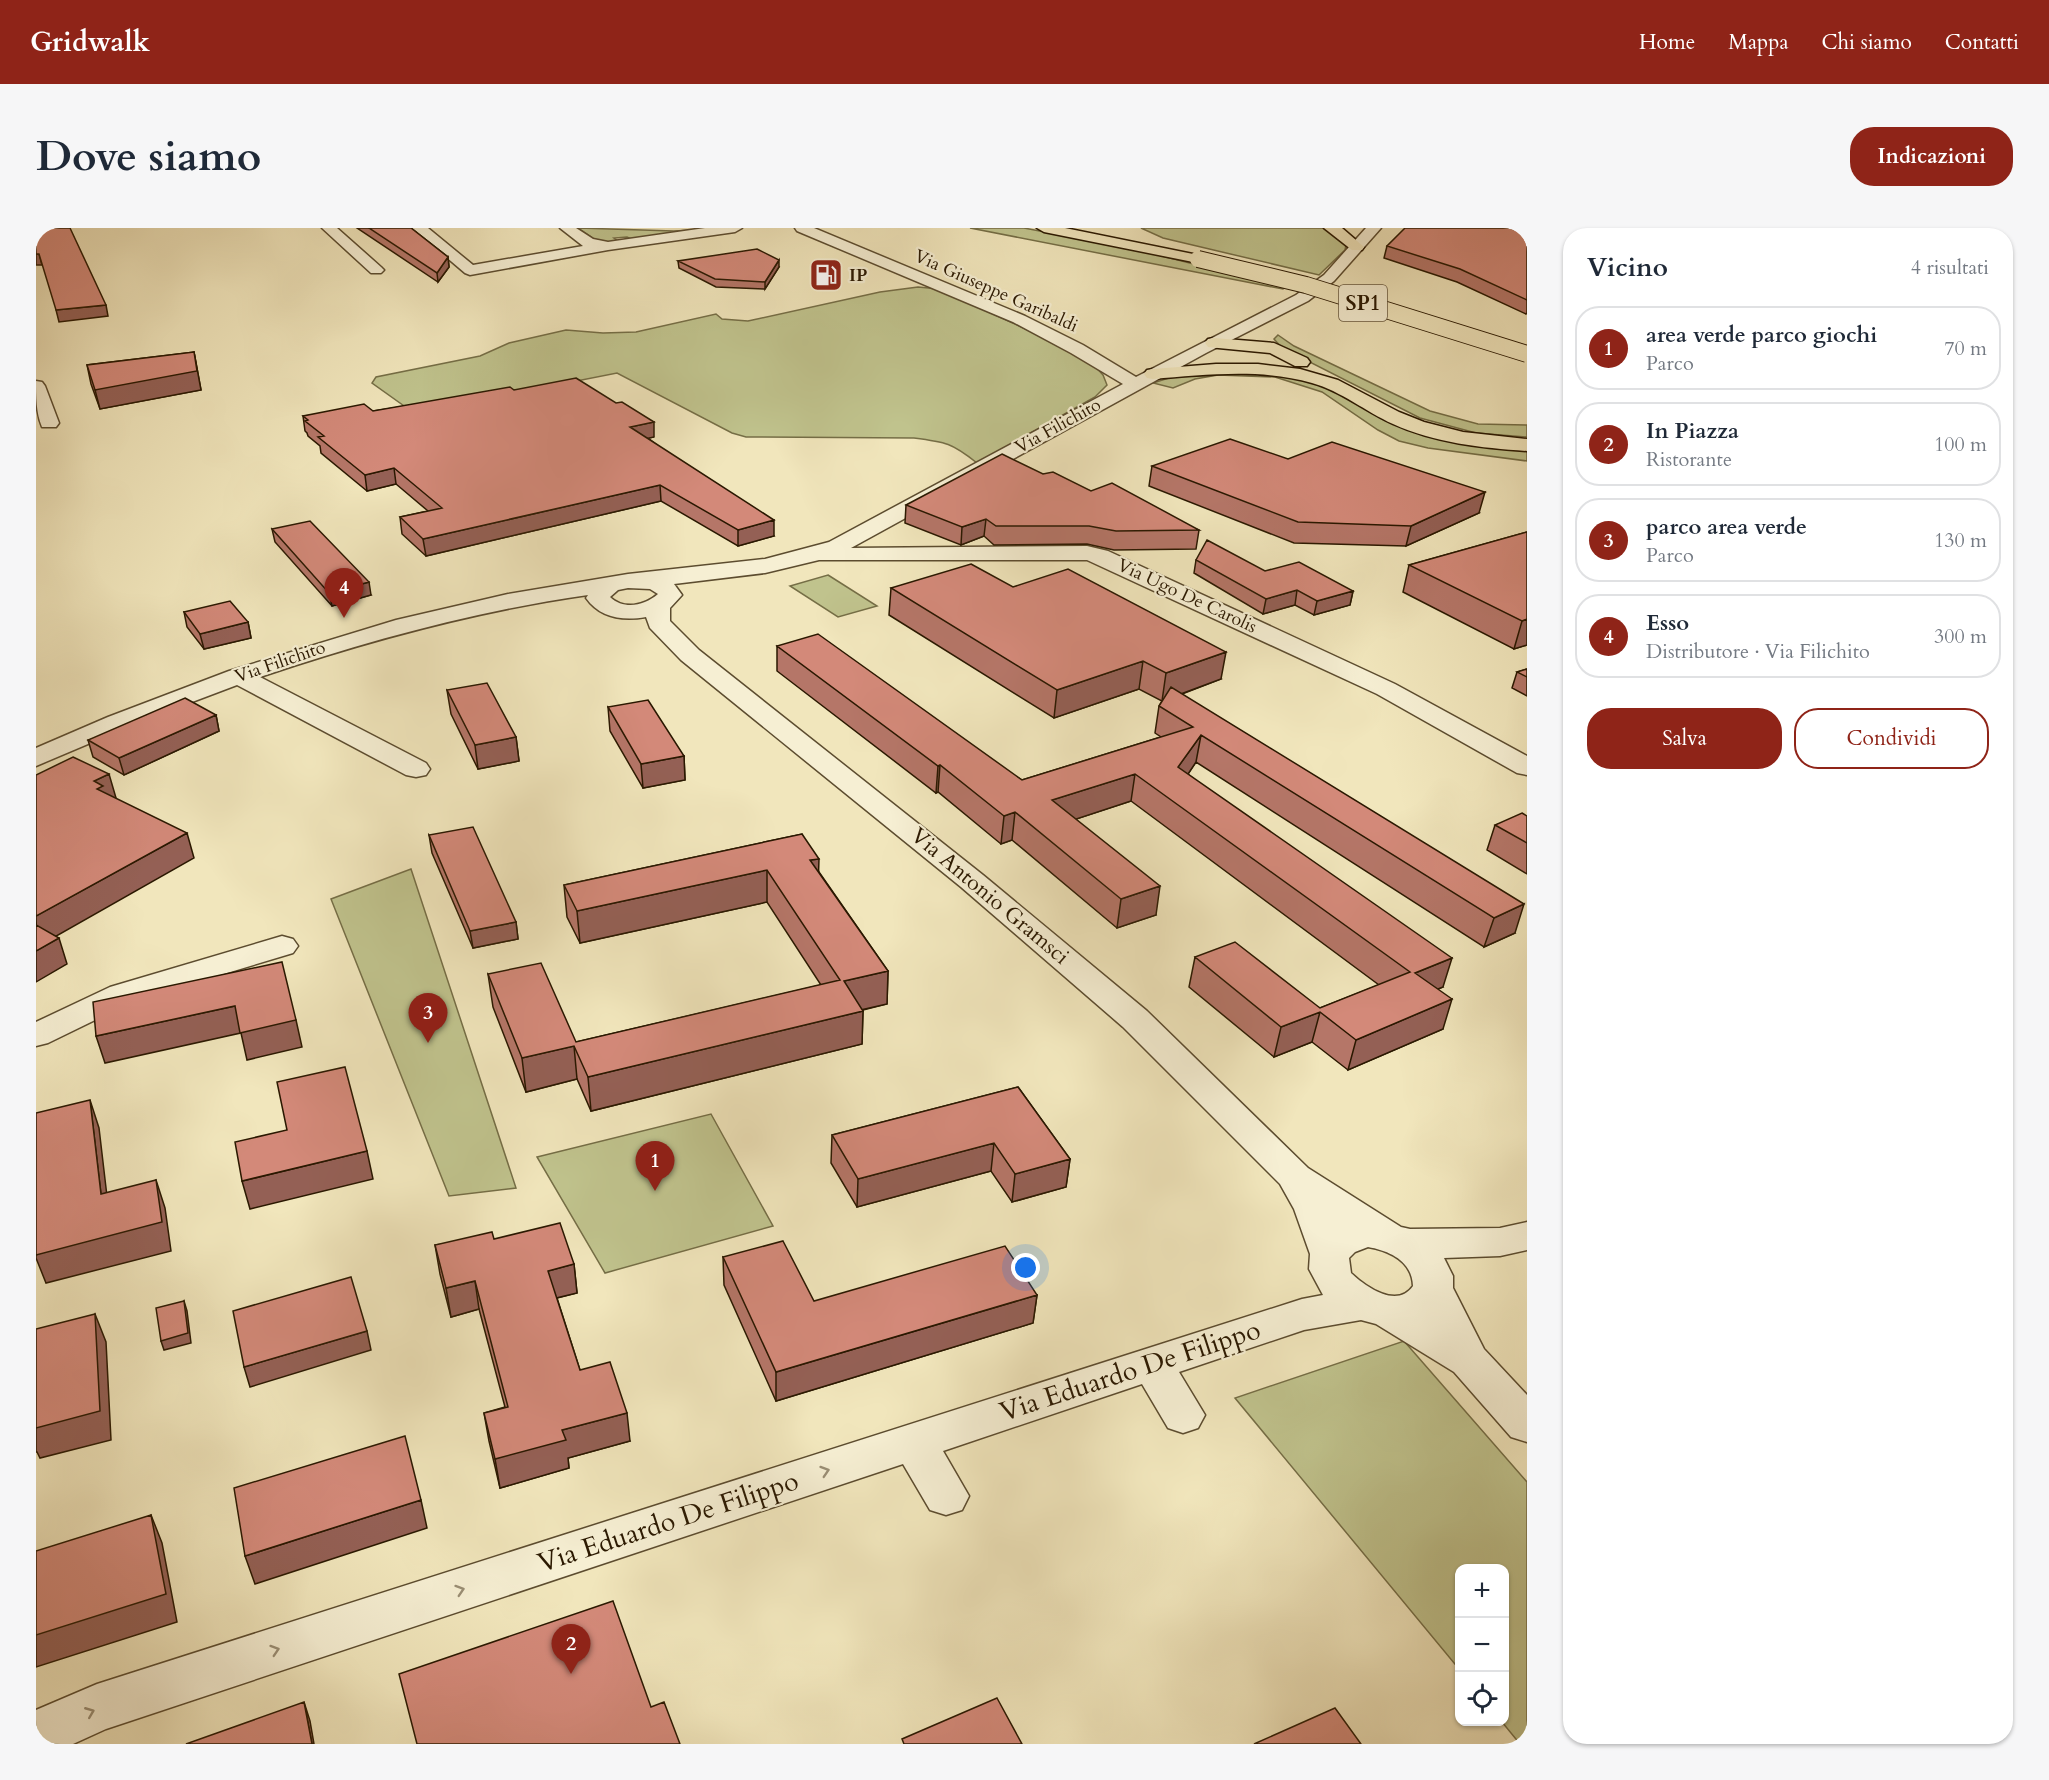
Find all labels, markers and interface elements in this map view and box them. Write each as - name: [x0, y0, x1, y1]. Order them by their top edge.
- text: Gridwalk: [30, 23, 150, 61]
- text: Home: [1639, 28, 1695, 57]
- text: Mappa: [1728, 28, 1789, 57]
- text: Chi siamo: [1822, 28, 1912, 57]
- text: Contatti: [1945, 28, 2019, 57]
- button: Indicazioni: [1850, 127, 2013, 186]
- text: Dove siamo: [36, 128, 261, 185]
- street label: Via Giuseppe Garibaldi: [910, 244, 1082, 338]
- text: Vicino: [1587, 250, 1668, 285]
- text: 4 risultati: [1911, 254, 1989, 281]
- fuel station icon: IP: [808, 257, 844, 293]
- place label: IP: [849, 263, 867, 288]
- road number: SP1: [1339, 285, 1387, 321]
- text: area verde parco giochi: [1646, 320, 1877, 350]
- text: 1: [1603, 335, 1614, 362]
- text: 70 m: [1944, 335, 1987, 362]
- text: Parco: [1646, 350, 1694, 377]
- street label: Via Filichito: [1011, 392, 1106, 460]
- text: In Piazza: [1646, 416, 1739, 446]
- text: 2: [1603, 431, 1614, 458]
- text: 100 m: [1934, 431, 1987, 458]
- text: Ristorante: [1646, 446, 1732, 473]
- text: parco area verde: [1646, 512, 1807, 542]
- text: 3: [1603, 527, 1614, 554]
- text: 130 m: [1934, 527, 1987, 554]
- text: Parco: [1646, 542, 1694, 569]
- street label: Via Ugo De Carolis: [1113, 553, 1261, 639]
- pin: 4: [324, 568, 364, 618]
- text: Esso: [1646, 608, 1689, 638]
- text: 4: [1603, 623, 1614, 650]
- text: 300 m: [1934, 623, 1987, 650]
- street label: Via Filichito: [231, 635, 329, 689]
- text: Distributore · Via Filichito: [1646, 638, 1870, 665]
- button: Salva: [1587, 708, 1782, 769]
- button: Condividi: [1794, 708, 1989, 769]
- street label: Via Antonio Gramsci: [904, 821, 1076, 971]
- pin: 3: [408, 994, 448, 1043]
- pin: 1: [636, 1142, 674, 1191]
- your location: [1011, 1253, 1040, 1282]
- street label: Via Eduardo De Filippo: [995, 1311, 1265, 1431]
- street label: Via Eduardo De Filippo: [533, 1462, 803, 1582]
- one-way arrow: [819, 1465, 830, 1478]
- map controls: [1455, 1564, 1509, 1726]
- button: +: [1455, 1564, 1509, 1618]
- one-way arrow: [454, 1585, 465, 1597]
- button: −: [1455, 1618, 1509, 1672]
- pin: 2: [552, 1624, 590, 1674]
- one-way arrow: [269, 1645, 280, 1658]
- button: locate: [1455, 1672, 1509, 1726]
- one-way arrow: [83, 1707, 94, 1719]

